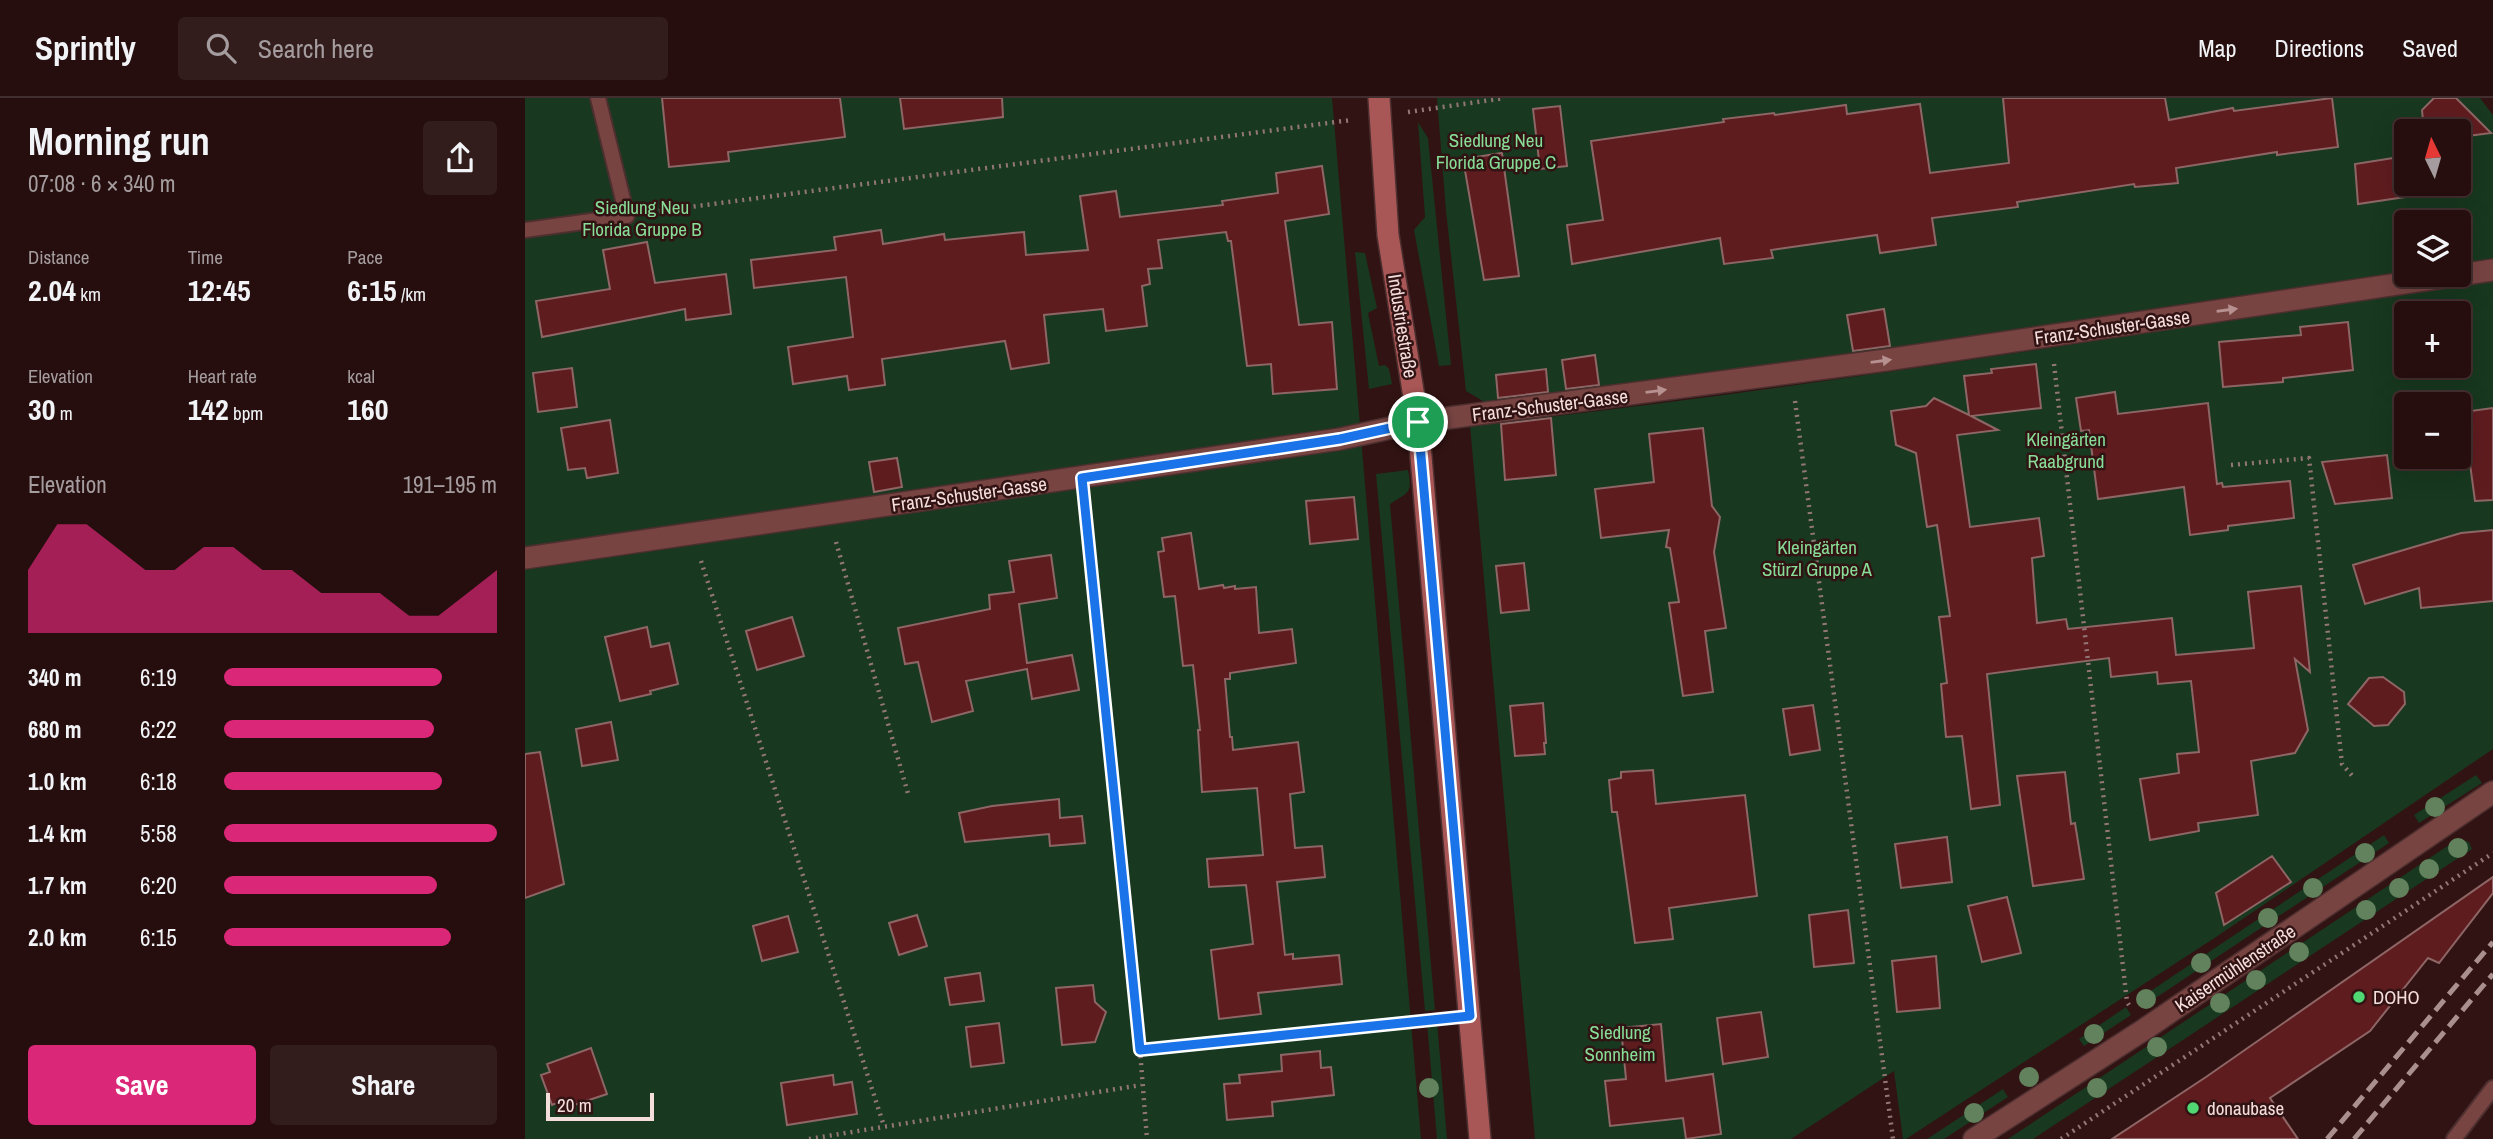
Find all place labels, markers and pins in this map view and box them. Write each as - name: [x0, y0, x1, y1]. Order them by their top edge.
- pin: [1388, 392, 1448, 452]
- place label: DOHO: [2373, 984, 2420, 1010]
- marker: DOHO: [2351, 989, 2367, 1005]
- place label: donaubase: [2207, 1095, 2284, 1121]
- marker: donaubase: [2185, 1100, 2201, 1116]

